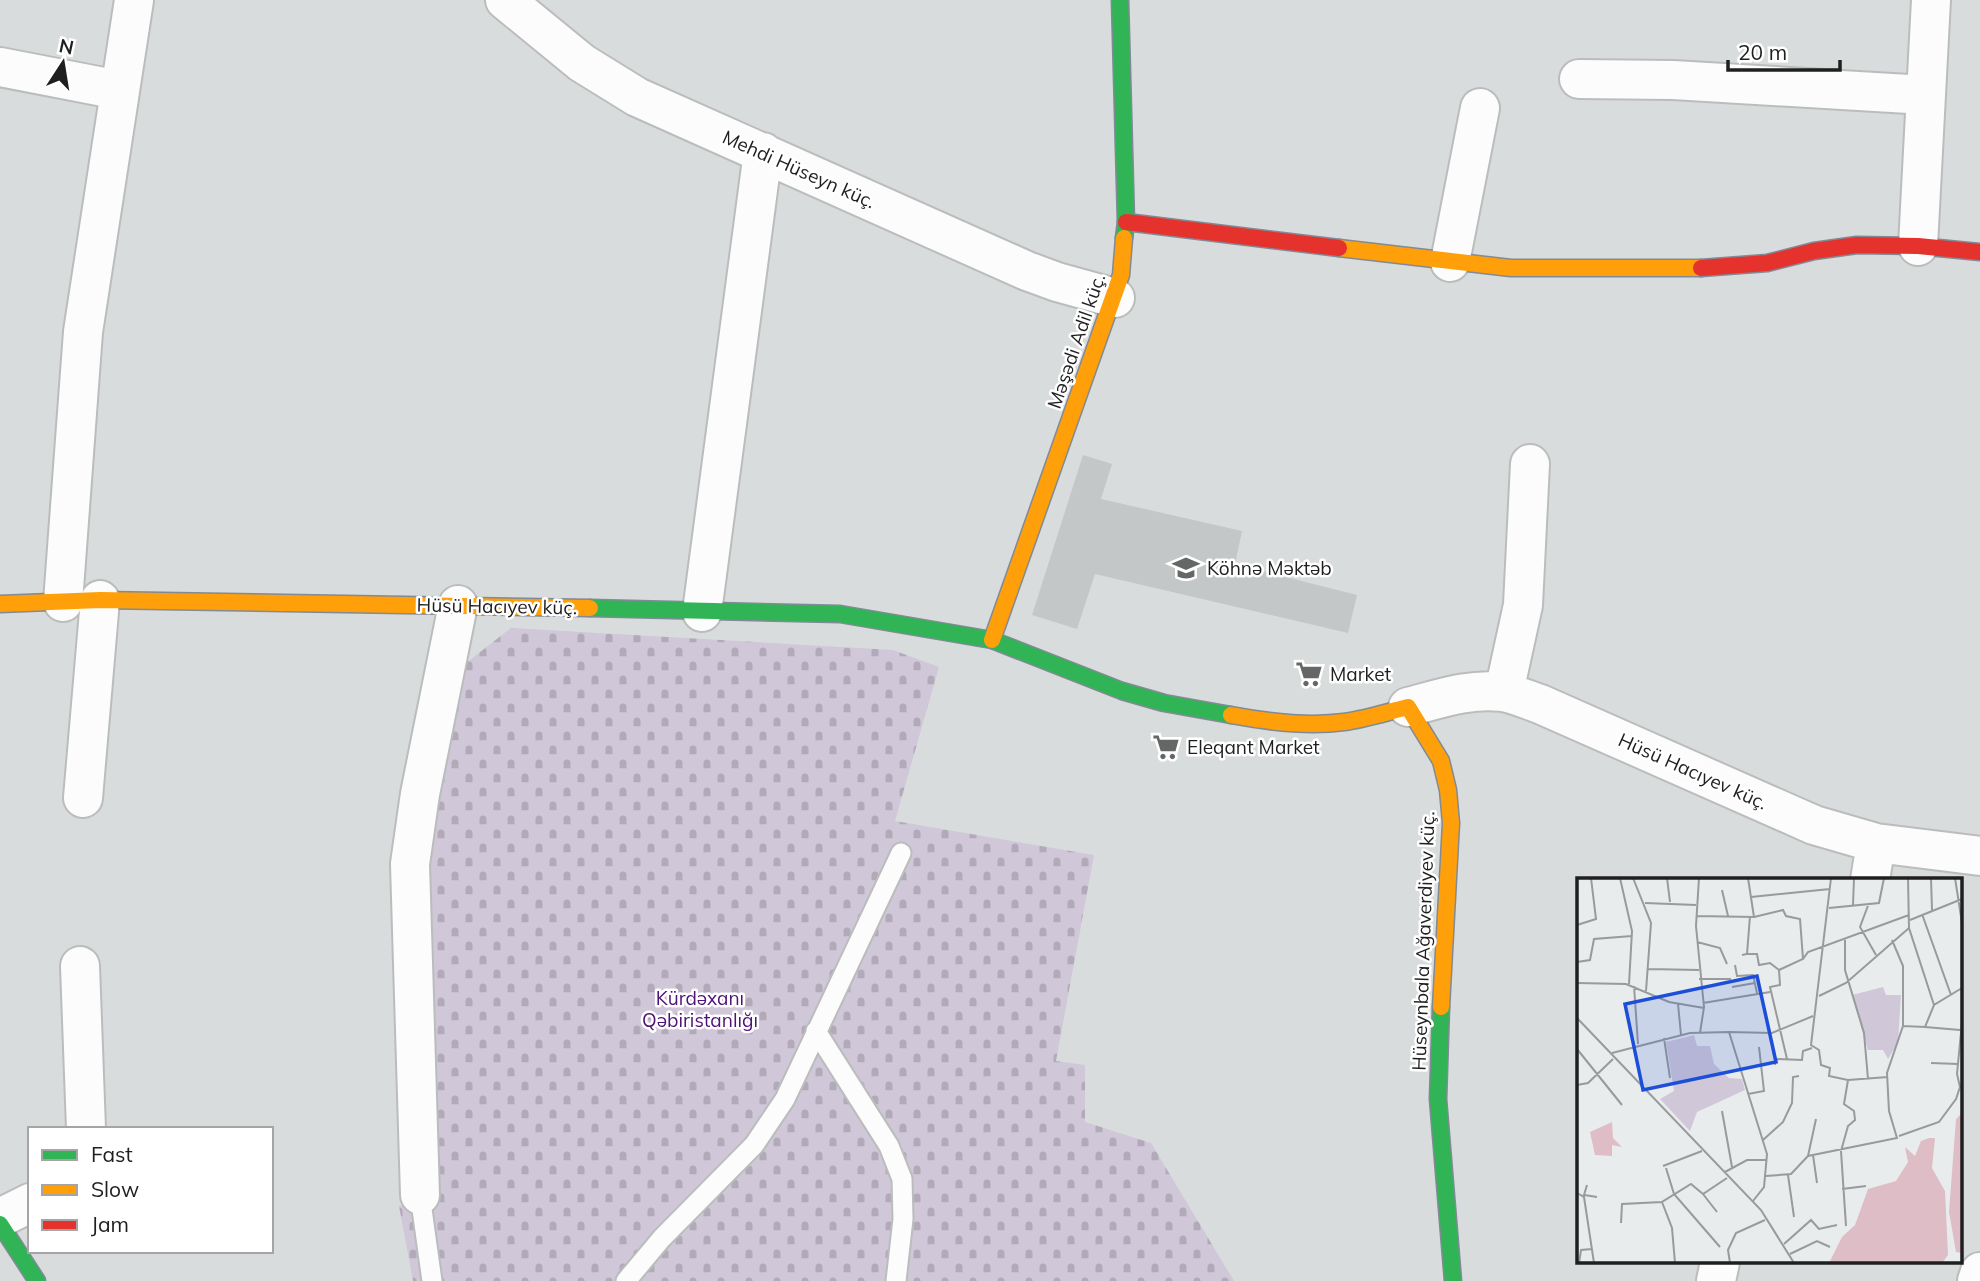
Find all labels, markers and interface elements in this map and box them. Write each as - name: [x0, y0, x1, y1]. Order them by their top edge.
- north arrow: [28, 28, 98, 98]
- scale bar: [1728, 28, 1840, 72]
- text: N: [57, 33, 76, 60]
- text: 20 m: [1738, 39, 1787, 65]
- street label: Mehdi Hüseyn küç.: [719, 125, 879, 213]
- street label: Məşədi Adil küç.: [1042, 270, 1110, 412]
- school or university icon: Köhnə Məktəb: [1171, 553, 1201, 583]
- place label: Köhnə Məktəb: [1207, 556, 1332, 580]
- street label: Hüsü Hacıyev küç.: [416, 593, 578, 619]
- supermarket icon: Market: [1294, 659, 1324, 689]
- place label: Market: [1330, 662, 1391, 686]
- street label: Hüsü Hacıyev küç.: [1615, 727, 1771, 815]
- supermarket icon: Eleqant Market: [1151, 732, 1181, 762]
- place label: Eleqant Market: [1187, 735, 1320, 759]
- street label: Hüseynbala Ağaverdiyev küç.: [1406, 811, 1440, 1071]
- inset map: [1577, 878, 1962, 1264]
- park label: Kürdəxanı Qəbiristanlığı: [642, 986, 758, 1032]
- legend: [28, 1127, 273, 1253]
- text: Fast: [91, 1141, 133, 1167]
- text: Slow: [91, 1176, 139, 1202]
- text: Jam: [91, 1211, 129, 1237]

